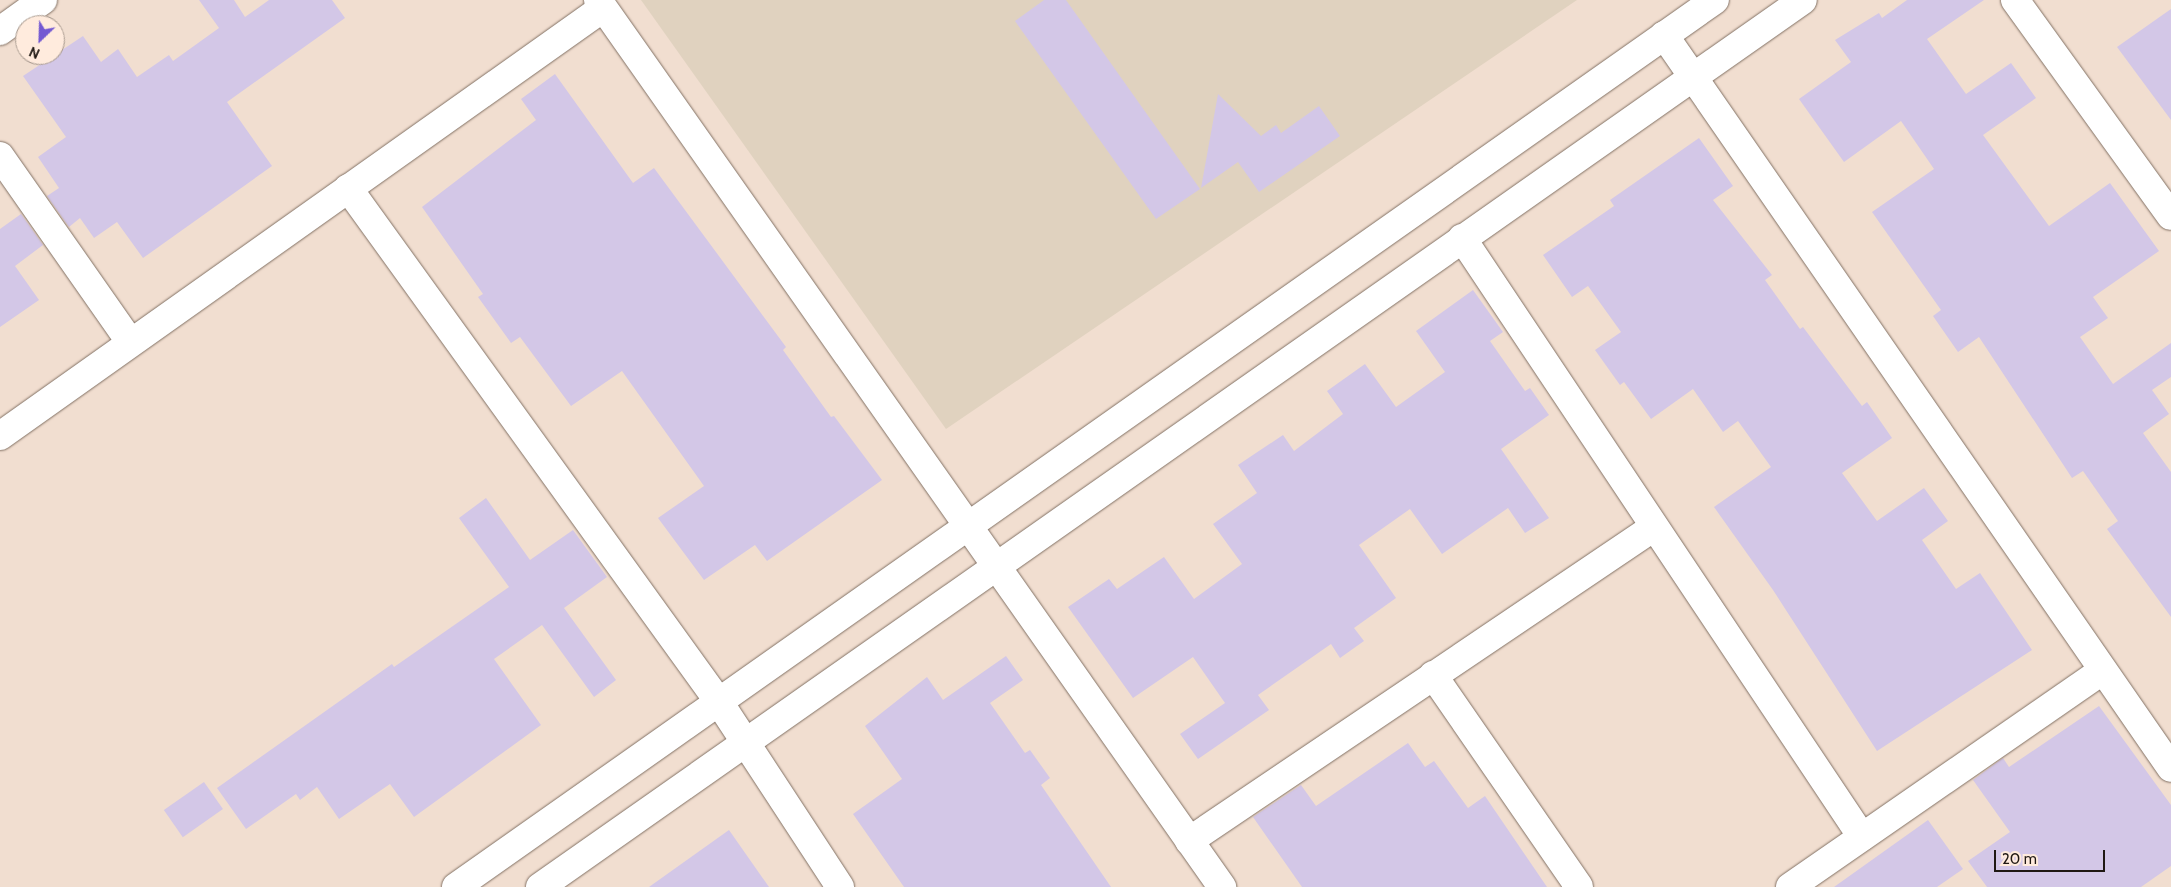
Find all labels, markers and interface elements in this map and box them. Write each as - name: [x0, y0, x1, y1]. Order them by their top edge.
- north arrow: [15, 15, 65, 65]
- text: N: [26, 43, 42, 63]
- scale bar: [1996, 840, 2107, 872]
- text: 20 m: [2002, 850, 2037, 868]

